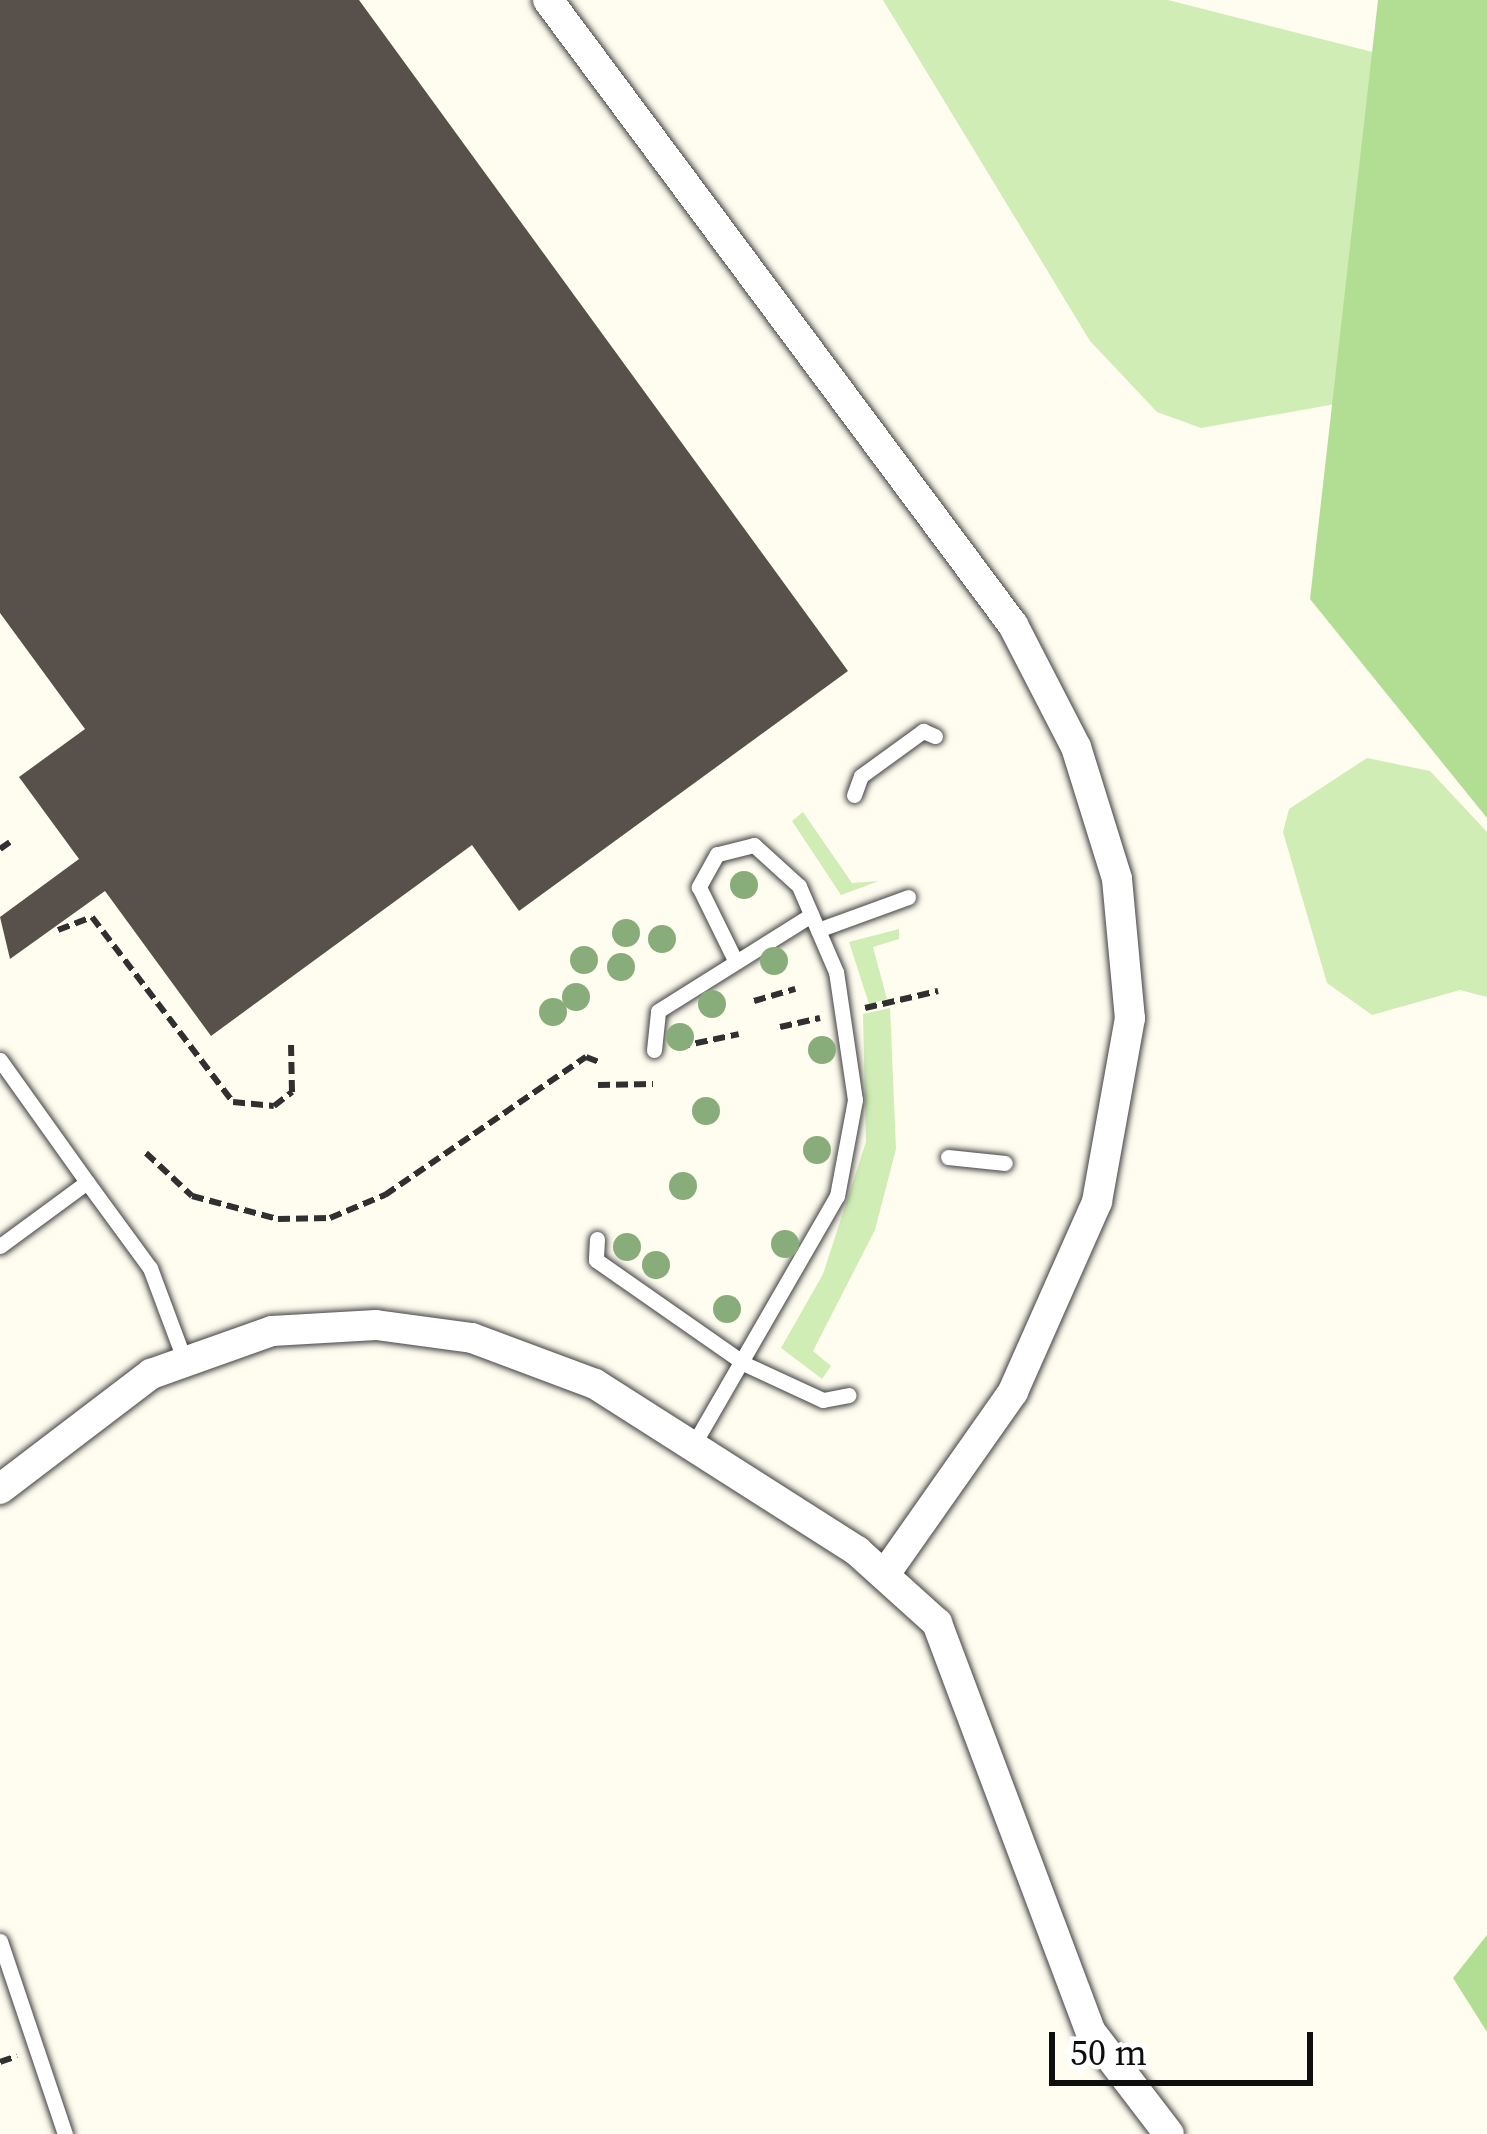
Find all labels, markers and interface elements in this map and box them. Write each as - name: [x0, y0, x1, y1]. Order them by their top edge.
- scale bar: [1055, 2008, 1319, 2082]
- text: 50 m: [1070, 2028, 1147, 2077]

